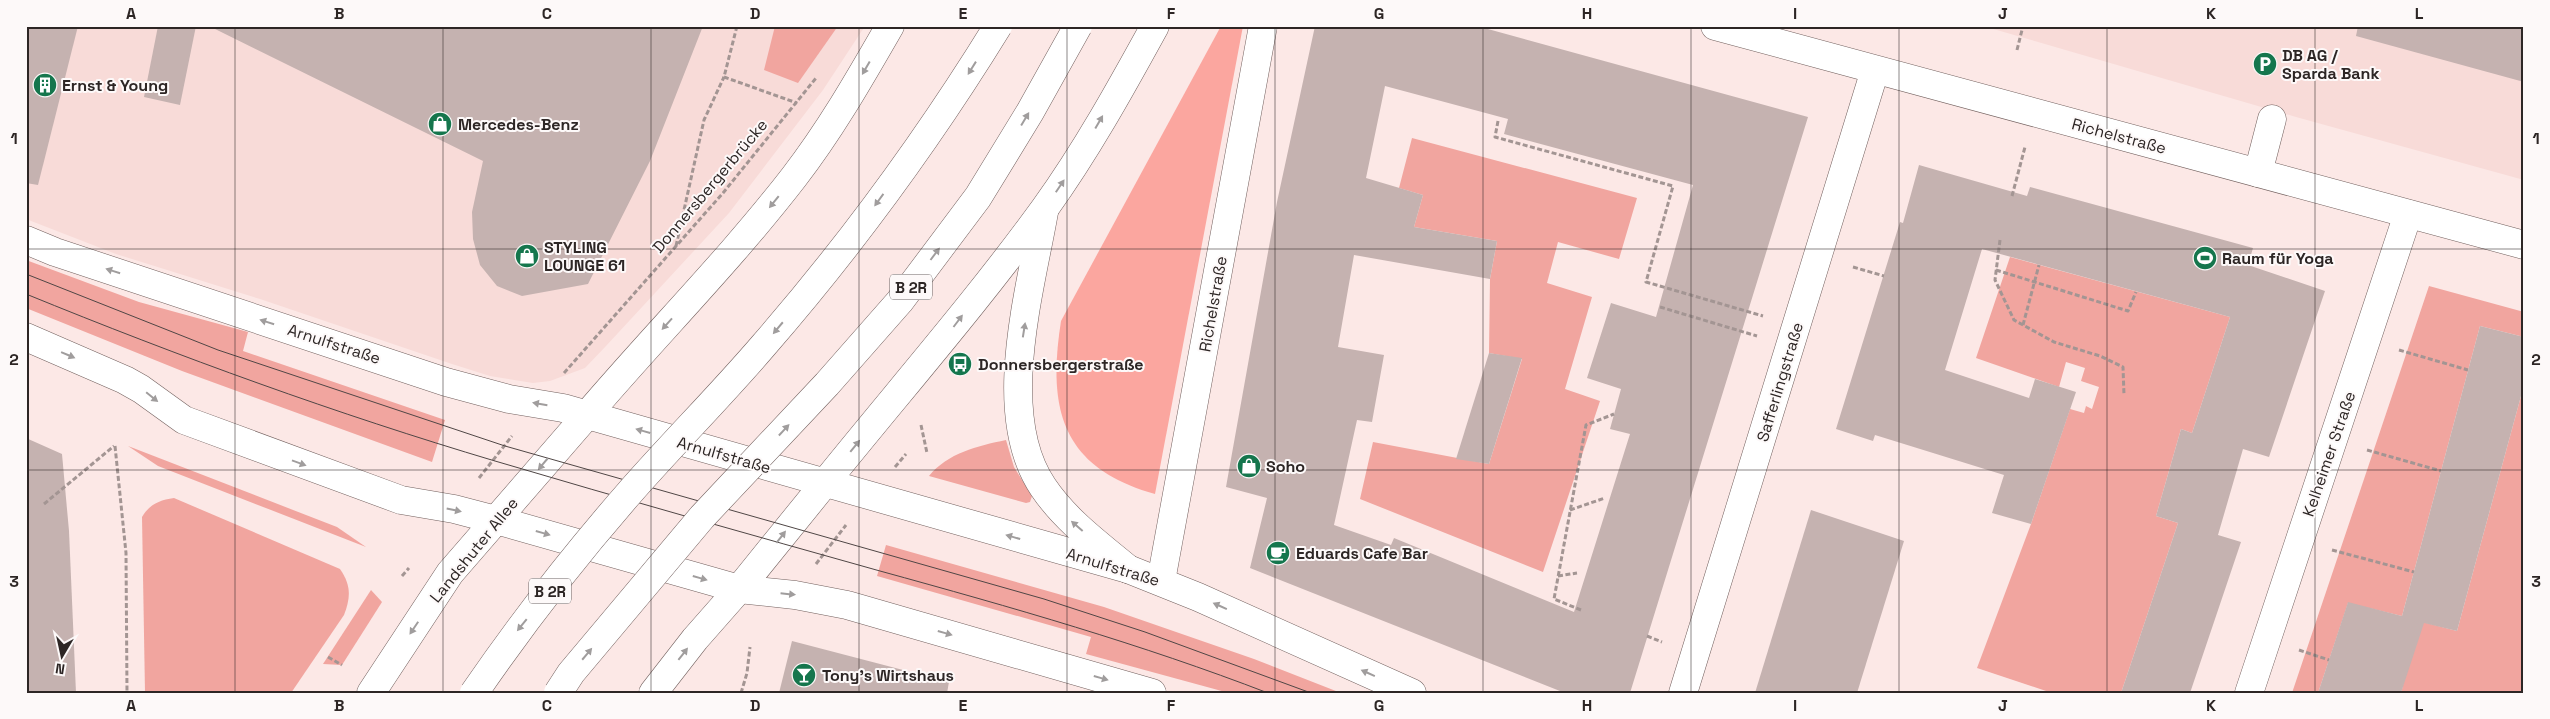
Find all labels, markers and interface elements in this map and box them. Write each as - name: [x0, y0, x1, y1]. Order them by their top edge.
- text: A: [126, 3, 136, 24]
- text: B: [334, 3, 344, 24]
- text: C: [542, 3, 552, 24]
- text: D: [750, 3, 760, 24]
- text: E: [959, 3, 968, 24]
- text: F: [1167, 3, 1176, 24]
- text: G: [1374, 3, 1384, 24]
- text: H: [1582, 3, 1592, 24]
- text: I: [1793, 3, 1797, 24]
- text: J: [1998, 3, 2008, 24]
- text: K: [2206, 3, 2216, 24]
- text: L: [2415, 3, 2424, 24]
- place label: DB AG / Sparda Bank: [2282, 45, 2379, 84]
- parking icon: DB AG / Sparda Bank: [2252, 51, 2278, 77]
- one-way arrow: [968, 61, 977, 74]
- one-way arrow: [861, 62, 870, 75]
- building icon: Ernst & Young: [32, 72, 58, 98]
- place label: Ernst & Young: [62, 75, 168, 96]
- shop icon: Mercedes-Benz: [427, 111, 453, 137]
- one-way arrow: [1021, 113, 1030, 126]
- street label: Richelstraße: [2069, 113, 2169, 159]
- place label: Mercedes-Benz: [458, 114, 579, 135]
- street label: Donnersbergerbrücke: [648, 115, 772, 257]
- one-way arrow: [1095, 116, 1104, 129]
- text: 1: [10, 128, 18, 149]
- text: 1: [2532, 128, 2540, 149]
- one-way arrow: [1055, 179, 1065, 193]
- one-way arrow: [873, 193, 884, 206]
- one-way arrow: [768, 195, 779, 208]
- place label: STYLING LOUNGE 61: [544, 237, 625, 276]
- shop icon: STYLING LOUNGE 61: [514, 243, 540, 269]
- sports icon: Raum für Yoga: [2192, 245, 2218, 271]
- one-way arrow: [930, 247, 940, 261]
- place label: Raum für Yoga: [2222, 248, 2334, 269]
- street label: Richelstraße: [1194, 254, 1232, 354]
- one-way arrow: [105, 267, 120, 275]
- road number: B 2R: [890, 274, 932, 300]
- one-way arrow: [953, 315, 964, 328]
- one-way arrow: [661, 317, 672, 330]
- one-way arrow: [259, 318, 274, 326]
- street label: Arnulfstraße: [285, 319, 383, 369]
- street label: Safferlingstraße: [1752, 320, 1808, 444]
- one-way arrow: [773, 321, 784, 334]
- one-way arrow: [1020, 321, 1028, 337]
- text: 2: [9, 349, 19, 370]
- text: 2: [2531, 349, 2541, 370]
- bus stop icon: Donnersbergerstraße: [947, 351, 973, 377]
- one-way arrow: [61, 352, 75, 360]
- place label: Donnersbergerstraße: [978, 354, 1144, 375]
- street label: Kelheimer Straße: [2298, 389, 2360, 519]
- one-way arrow: [145, 392, 158, 403]
- one-way arrow: [531, 399, 547, 407]
- one-way arrow: [778, 425, 790, 437]
- one-way arrow: [635, 427, 650, 435]
- street label: Arnulfstraße: [675, 432, 773, 478]
- one-way arrow: [849, 440, 860, 453]
- shop icon: Soho: [1236, 453, 1262, 479]
- place label: Soho: [1266, 456, 1305, 477]
- one-way arrow: [537, 458, 548, 471]
- one-way arrow: [292, 459, 307, 467]
- street label: Landshuter Allee: [425, 493, 523, 607]
- one-way arrow: [446, 506, 462, 514]
- one-way arrow: [1072, 520, 1084, 532]
- one-way arrow: [536, 530, 551, 538]
- one-way arrow: [775, 531, 786, 544]
- one-way arrow: [1006, 532, 1021, 540]
- cafe icon: Eduards Cafe Bar: [1265, 540, 1291, 566]
- street label: Arnulfstraße: [1064, 543, 1162, 591]
- place label: Eduards Cafe Bar: [1296, 543, 1428, 564]
- text: 3: [9, 571, 19, 592]
- text: 3: [2531, 571, 2541, 592]
- one-way arrow: [692, 574, 707, 582]
- road number: B 2R: [529, 578, 571, 604]
- one-way arrow: [780, 590, 796, 598]
- one-way arrow: [1213, 602, 1227, 610]
- one-way arrow: [517, 618, 528, 631]
- one-way arrow: [409, 621, 419, 635]
- one-way arrow: [938, 629, 953, 637]
- north arrow: [38, 632, 88, 682]
- one-way arrow: [582, 648, 593, 661]
- one-way arrow: [678, 648, 689, 661]
- text: N: [54, 659, 66, 678]
- bar icon: Tony's Wirtshaus: [791, 662, 817, 688]
- place label: Tony's Wirtshaus: [822, 665, 954, 686]
- one-way arrow: [1361, 669, 1375, 677]
- one-way arrow: [1094, 675, 1109, 683]
- text: A: [126, 695, 136, 716]
- text: B: [334, 695, 344, 716]
- text: C: [542, 695, 552, 716]
- text: D: [750, 695, 760, 716]
- text: E: [959, 695, 968, 716]
- text: F: [1167, 695, 1176, 716]
- text: G: [1374, 695, 1384, 716]
- text: H: [1582, 695, 1592, 716]
- text: I: [1793, 695, 1797, 716]
- text: J: [1998, 695, 2008, 716]
- text: K: [2206, 695, 2216, 716]
- text: L: [2415, 695, 2424, 716]

